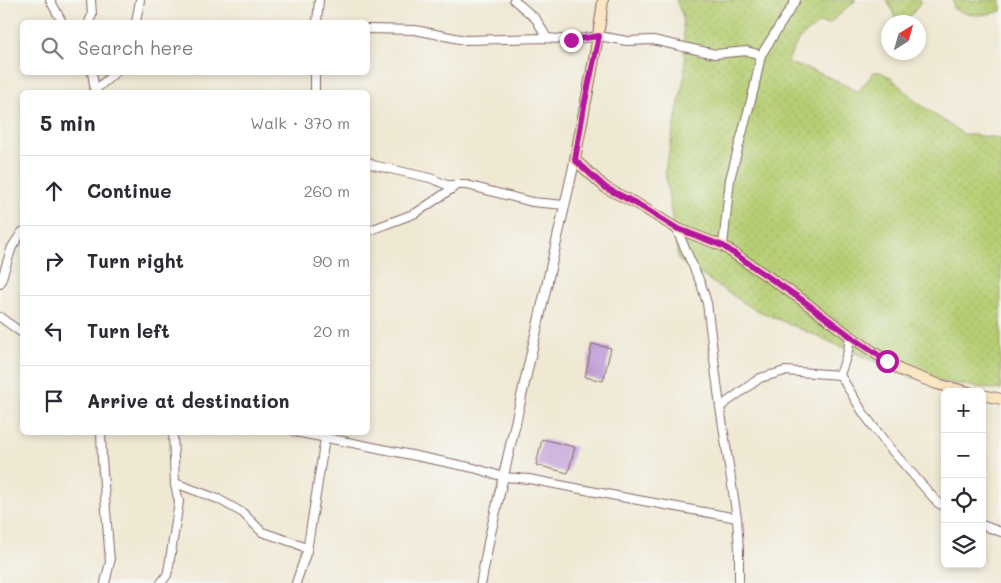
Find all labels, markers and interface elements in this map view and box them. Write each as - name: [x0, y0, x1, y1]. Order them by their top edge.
- north arrow: [881, 15, 926, 60]
- search box: [20, 20, 370, 75]
- route end: [560, 29, 583, 52]
- icon: search: [38, 34, 66, 62]
- text: Search here: [78, 35, 194, 60]
- text: 5 min: [40, 109, 96, 136]
- text: Walk · 370 m: [250, 112, 350, 133]
- icon: ahead: [40, 177, 68, 205]
- text: Continue: [87, 178, 172, 203]
- text: 260 m: [304, 180, 350, 201]
- icon: right: [40, 247, 68, 275]
- text: Turn right: [87, 248, 184, 273]
- text: 90 m: [313, 250, 350, 271]
- icon: left: [40, 317, 68, 345]
- text: Turn left: [87, 318, 170, 343]
- text: 20 m: [313, 320, 350, 341]
- route start: [876, 350, 899, 373]
- icon: arrive: [40, 387, 68, 415]
- text: Arrive at destination: [87, 388, 290, 413]
- map controls: [941, 388, 986, 568]
- button: +: [941, 388, 986, 433]
- button: −: [941, 433, 986, 478]
- button: locate: [941, 478, 986, 523]
- button: layers: [941, 523, 986, 568]

